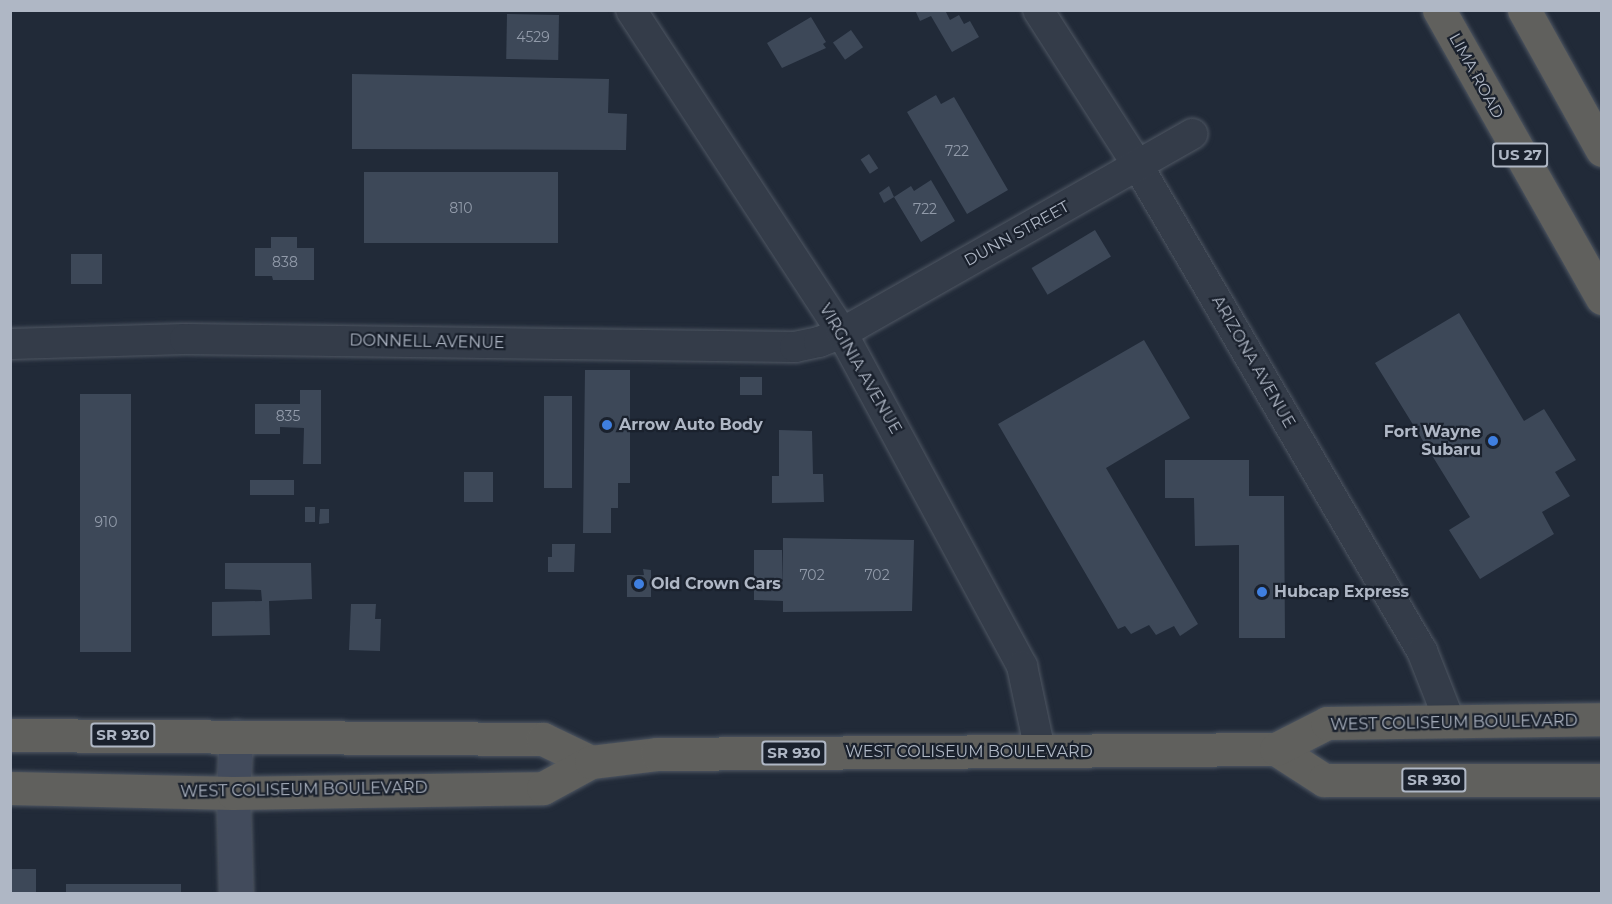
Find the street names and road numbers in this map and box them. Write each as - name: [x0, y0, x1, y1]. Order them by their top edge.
- street label: LIMA ROAD: [1445, 30, 1507, 122]
- road number: US 27: [1492, 143, 1549, 167]
- street label: DUNN STREET: [961, 197, 1073, 271]
- street label: ARIZONA AVENUE: [1207, 293, 1299, 431]
- street label: VIRGINIA AVENUE: [815, 301, 905, 437]
- street label: DONNELL AVENUE: [349, 331, 505, 353]
- street label: WEST COLISEUM BOULEVARD: [1330, 711, 1578, 735]
- road number: SR 930: [90, 723, 156, 747]
- road number: SR 930: [761, 741, 827, 765]
- street label: WEST COLISEUM BOULEVARD: [845, 742, 1093, 762]
- road number: SR 930: [1401, 768, 1467, 792]
- street label: WEST COLISEUM BOULEVARD: [180, 778, 428, 802]

